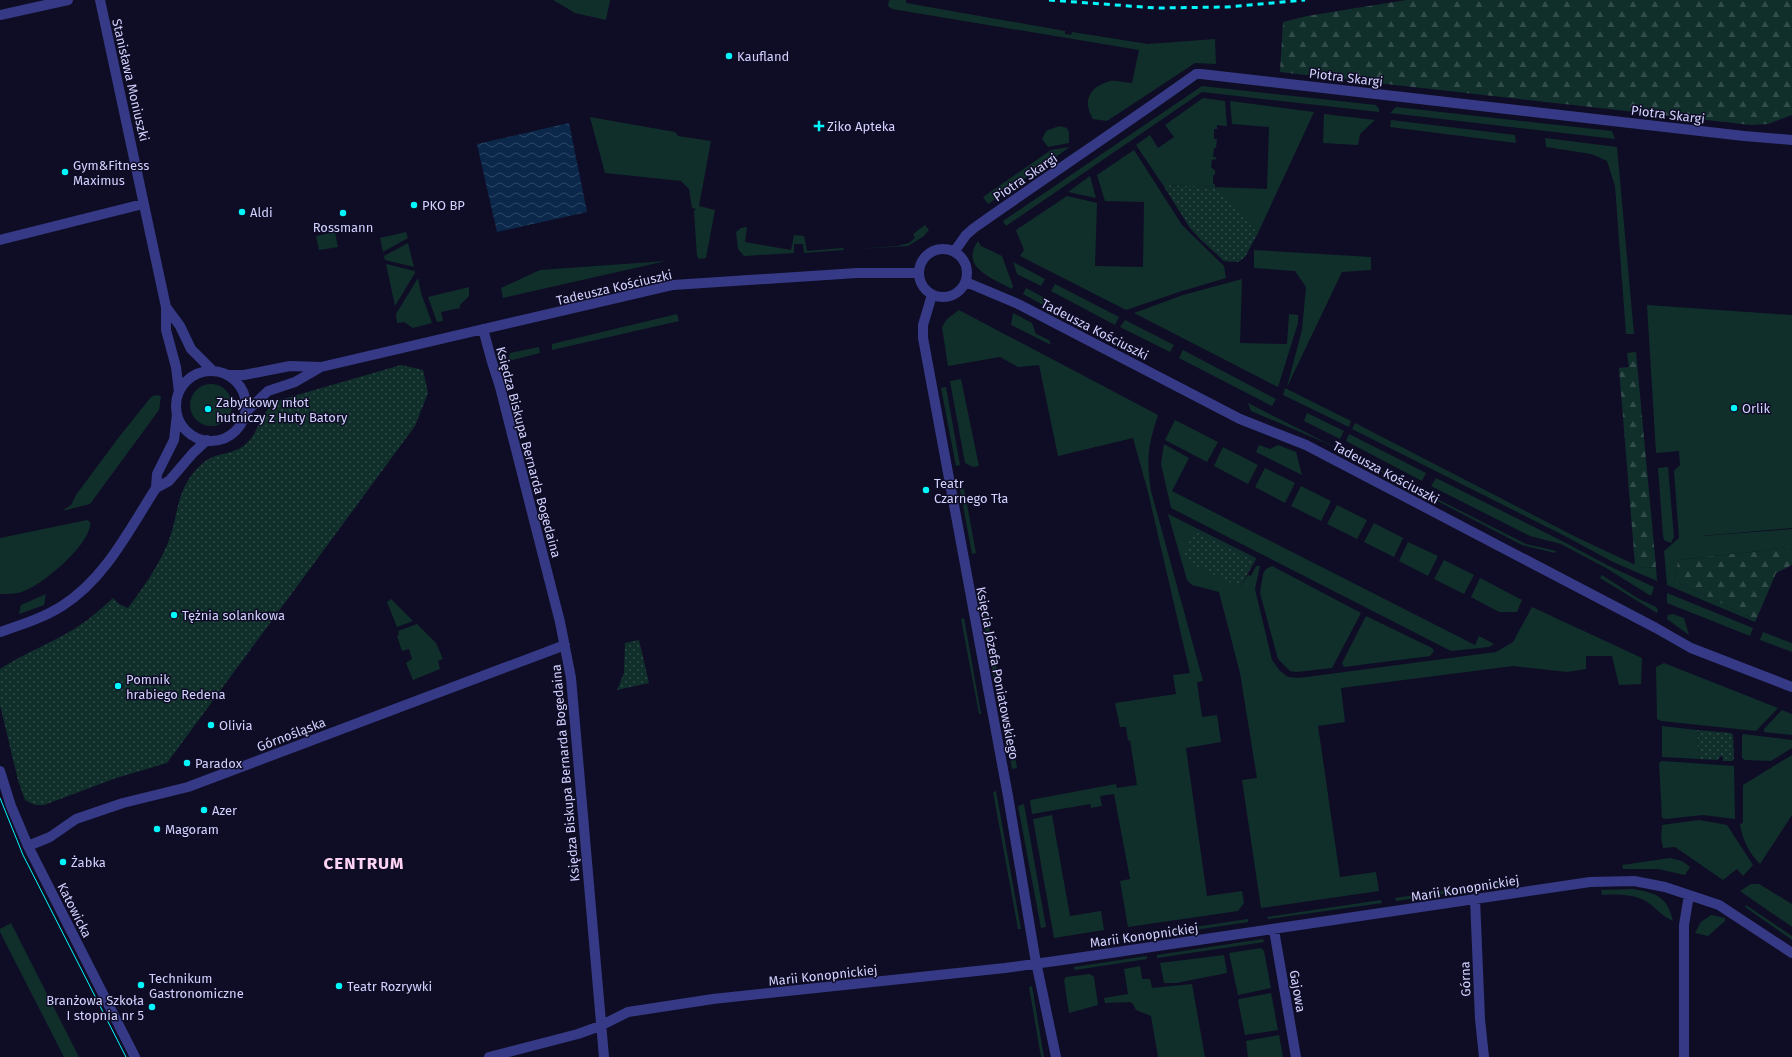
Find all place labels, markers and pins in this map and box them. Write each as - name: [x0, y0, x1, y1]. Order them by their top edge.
- place label: Kaufland: [737, 49, 789, 64]
- marker: Kaufland: [724, 51, 734, 61]
- place label: Ziko Apteka: [827, 119, 895, 134]
- marker: Ziko Apteka: [814, 121, 824, 131]
- place label: Gym&Fitness Maximus: [73, 158, 149, 188]
- marker: Gym&Fitness Maximus: [60, 167, 70, 177]
- place label: PKO BP: [422, 198, 465, 213]
- marker: PKO BP: [409, 200, 419, 210]
- place label: Aldi: [250, 205, 273, 220]
- marker: Aldi: [237, 207, 247, 217]
- marker: Rossmann: [338, 208, 348, 218]
- place label: Rossmann: [313, 220, 373, 235]
- place label: Zabytkowy młot hutniczy z Huty Batory: [216, 395, 348, 425]
- place label: Orlik: [1742, 401, 1770, 416]
- marker: Orlik: [1729, 403, 1739, 413]
- marker: Zabytkowy młot hutniczy z Huty Batory: [203, 404, 213, 414]
- place label: Teatr Czarnego Tła: [934, 476, 1008, 506]
- marker: Teatr Czarnego Tła: [921, 485, 931, 495]
- place label: Tężnia solankowa: [182, 608, 285, 623]
- marker: Tężnia solankowa: [169, 610, 179, 620]
- place label: Pomnik hrabiego Redena: [126, 672, 226, 702]
- marker: Pomnik hrabiego Redena: [113, 681, 123, 691]
- place label: Olivia: [219, 718, 253, 733]
- marker: Olivia: [206, 720, 216, 730]
- place label: Paradox: [195, 756, 243, 771]
- marker: Paradox: [182, 758, 192, 768]
- place label: Azer: [212, 803, 237, 818]
- marker: Azer: [199, 805, 209, 815]
- place label: Magoram: [165, 822, 219, 837]
- marker: Magoram: [152, 824, 162, 834]
- place label: Żabka: [71, 855, 106, 870]
- marker: Żabka: [58, 857, 68, 867]
- place label: Technikum Gastronomiczne: [149, 971, 244, 1001]
- place label: Teatr Rozrywki: [347, 979, 432, 994]
- marker: Technikum Gastronomiczne: [136, 980, 146, 990]
- marker: Teatr Rozrywki: [334, 981, 344, 991]
- place label: Branżowa Szkoła I stopnia nr 5: [46, 993, 144, 1023]
- marker: Branżowa Szkoła I stopnia nr 5: [147, 1002, 157, 1012]

